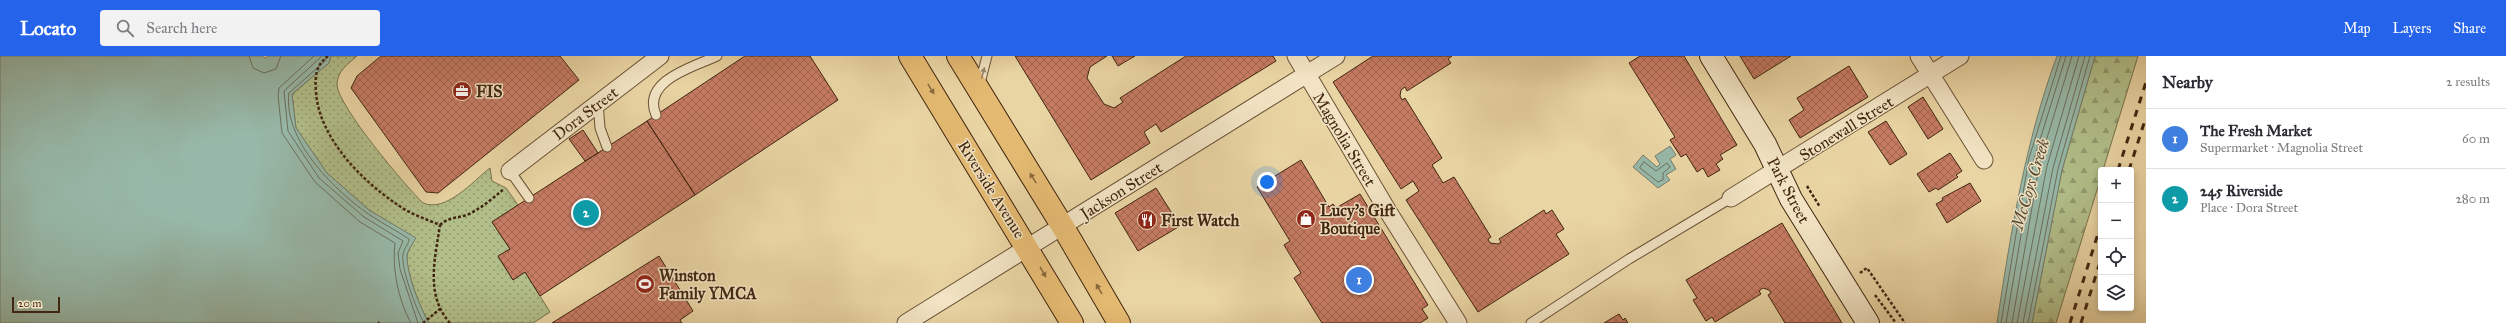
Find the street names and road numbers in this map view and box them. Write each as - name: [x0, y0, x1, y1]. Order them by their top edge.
- street label: Dora Street: [549, 83, 622, 144]
- street label: Magnolia Street: [1308, 89, 1380, 190]
- street label: Stonewall Street: [1796, 92, 1897, 165]
- street label: Riverside Avenue: [954, 137, 1029, 242]
- street label: Park Street: [1763, 154, 1814, 227]
- street label: Jackson Street: [1075, 158, 1167, 225]

